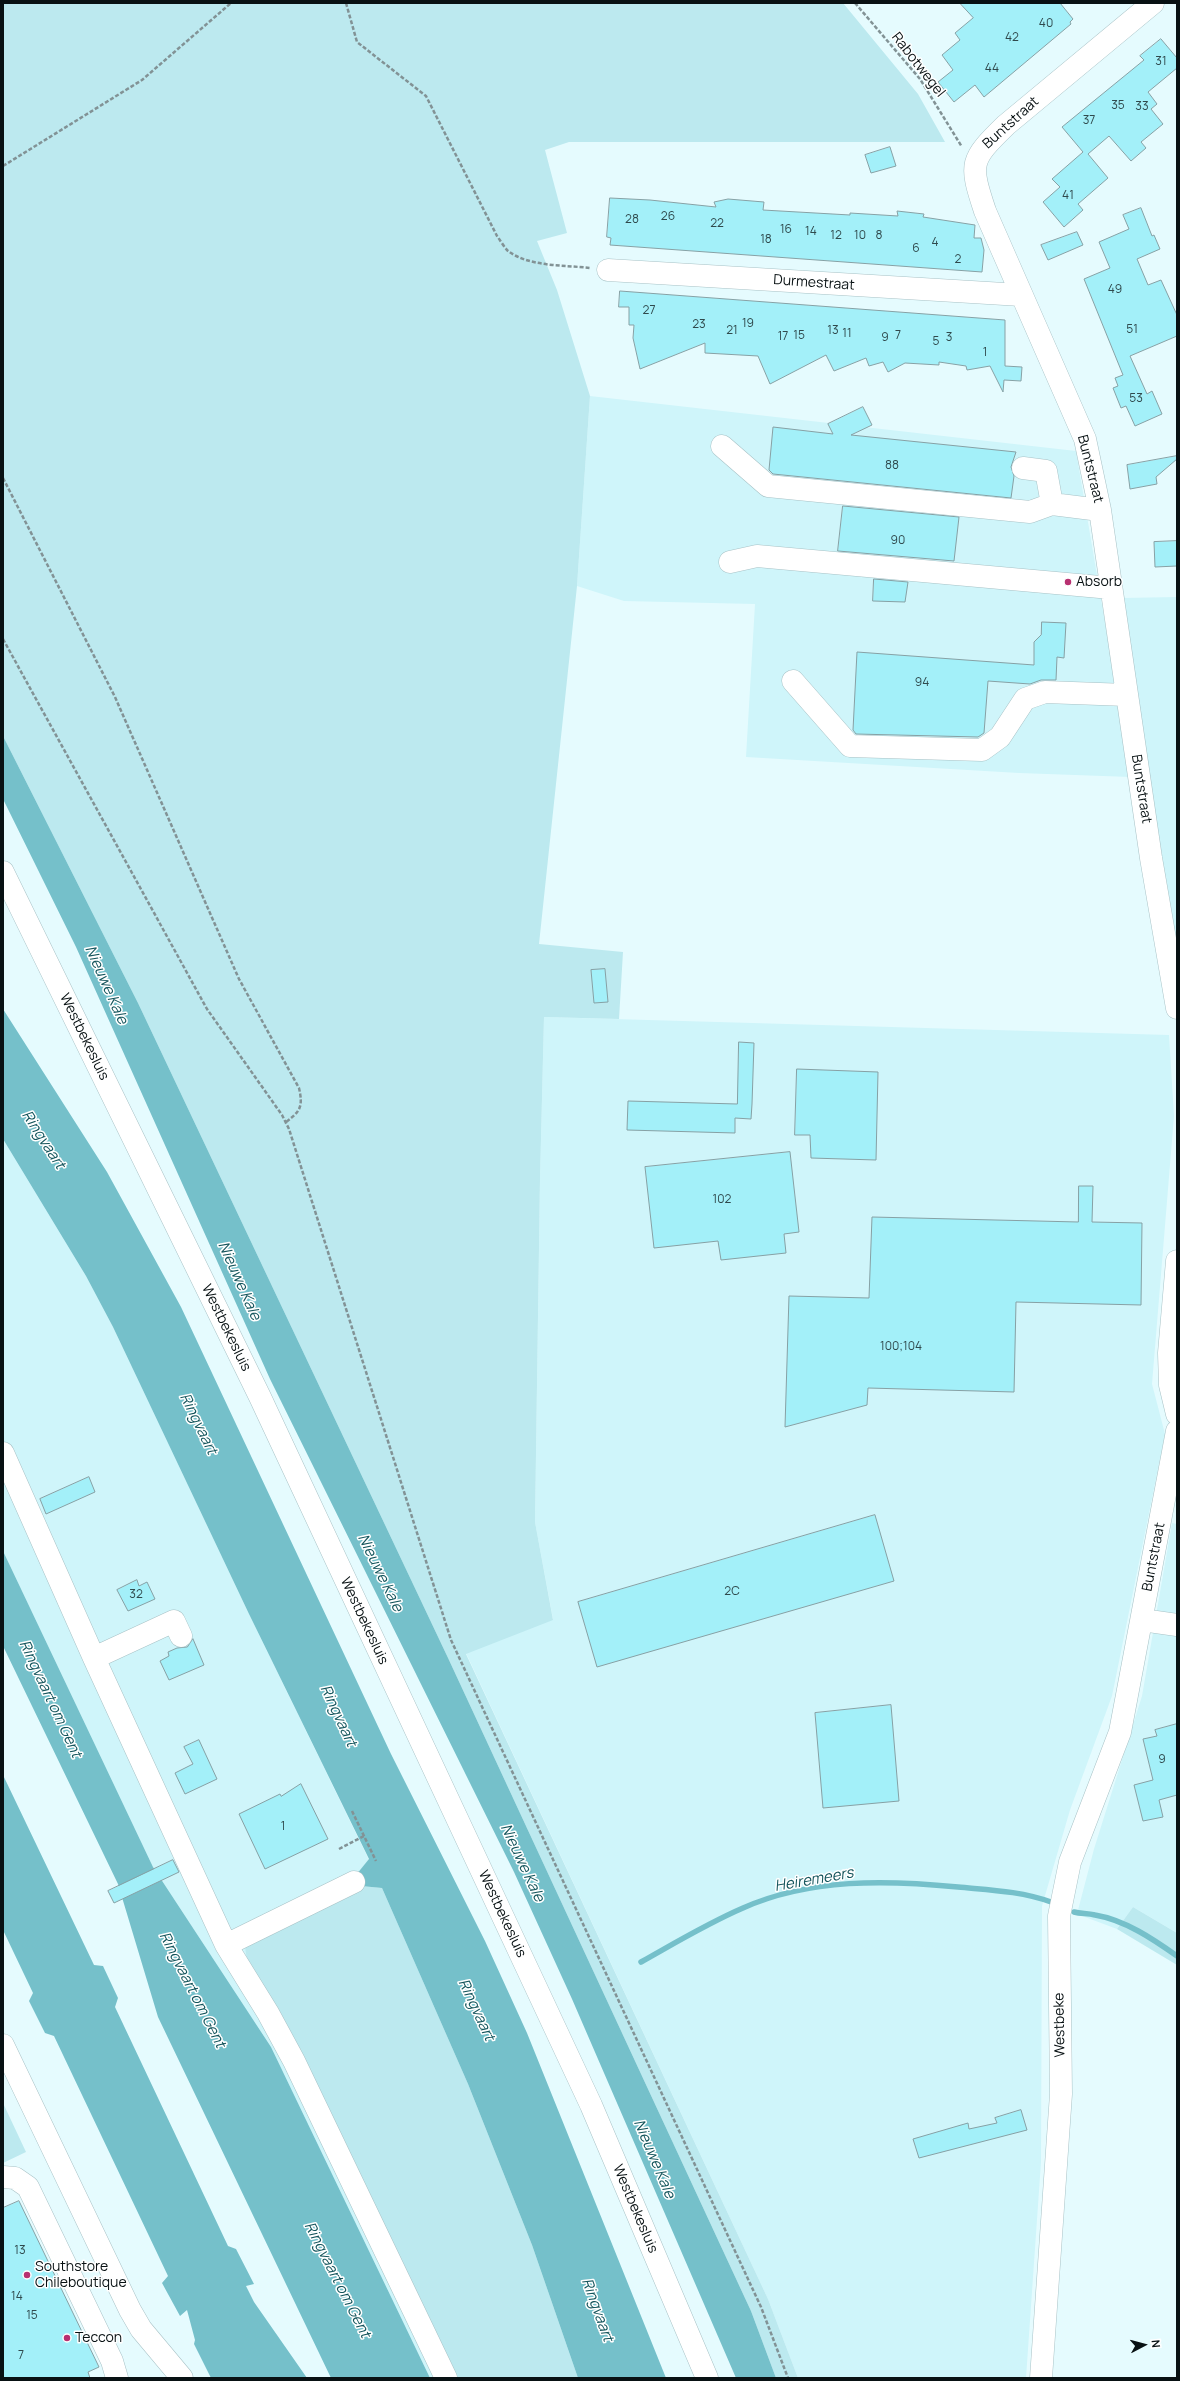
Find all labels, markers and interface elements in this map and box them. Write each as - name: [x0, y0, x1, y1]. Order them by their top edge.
- house number: 40: [1039, 17, 1053, 31]
- street label: Rabotwegel: [888, 29, 948, 101]
- house number: 42: [1005, 31, 1019, 45]
- house number: 31: [1155, 55, 1167, 69]
- house number: 44: [985, 62, 999, 76]
- street label: Buntstraat: [979, 93, 1043, 153]
- house number: 35: [1111, 99, 1125, 113]
- house number: 33: [1135, 100, 1149, 114]
- house number: 37: [1083, 114, 1095, 128]
- house number: 41: [1062, 189, 1074, 203]
- house number: 26: [661, 210, 675, 224]
- house number: 28: [625, 213, 639, 227]
- house number: 22: [710, 217, 724, 231]
- house number: 16: [780, 223, 792, 237]
- house number: 14: [805, 225, 817, 239]
- house number: 12: [830, 229, 842, 243]
- house number: 10: [854, 229, 866, 243]
- house number: 8: [876, 229, 882, 243]
- house number: 18: [760, 233, 772, 247]
- house number: 4: [931, 236, 939, 250]
- house number: 6: [912, 242, 920, 256]
- house number: 2: [955, 253, 961, 267]
- street label: Durmestraat: [773, 272, 855, 294]
- house number: 49: [1108, 283, 1122, 297]
- house number: 27: [643, 304, 655, 318]
- house number: 19: [742, 317, 754, 331]
- house number: 23: [692, 318, 706, 332]
- house number: 51: [1126, 323, 1138, 337]
- house number: 21: [726, 324, 738, 338]
- house number: 13: [827, 324, 839, 338]
- house number: 11: [842, 327, 852, 341]
- house number: 15: [793, 329, 805, 343]
- house number: 7: [895, 329, 901, 343]
- house number: 17: [778, 330, 788, 344]
- house number: 9: [881, 331, 889, 345]
- house number: 3: [946, 331, 952, 345]
- house number: 5: [933, 335, 939, 349]
- house number: 1: [983, 346, 987, 360]
- house number: 53: [1129, 392, 1143, 406]
- street label: Buntstraat: [1073, 433, 1107, 505]
- house number: 88: [885, 459, 899, 473]
- house number: 90: [891, 534, 905, 548]
- place label: Absorb: [1076, 574, 1122, 590]
- marker: Absorb: [1063, 577, 1073, 587]
- house number: 94: [915, 676, 929, 690]
- street label: Buntstraat: [1127, 753, 1155, 825]
- water label: Nieuwe Kale: [81, 943, 131, 1027]
- street label: Westbekesluis: [56, 991, 112, 1083]
- water label: Ringvaart: [17, 1107, 69, 1173]
- house number: 102: [713, 1193, 731, 1207]
- water label: Nieuwe Kale: [214, 1239, 264, 1323]
- street label: Westbekesluis: [198, 1282, 254, 1374]
- house number: 100;104: [880, 1340, 922, 1354]
- water label: Ringvaart: [175, 1390, 221, 1458]
- street label: Buntstraat: [1139, 1521, 1169, 1593]
- water label: Nieuwe Kale: [354, 1531, 406, 1615]
- street label: Westbekesluis: [336, 1575, 392, 1667]
- house number: 2C: [724, 1585, 740, 1599]
- house number: 32: [129, 1588, 143, 1602]
- water label: Ringvaart om Gent: [15, 1637, 85, 1761]
- water label: Ringvaart: [316, 1682, 360, 1750]
- house number: 9: [1158, 1753, 1166, 1767]
- house number: 1: [281, 1820, 285, 1834]
- water label: Nieuwe Kale: [496, 1821, 548, 1905]
- water label: Heiremeers: [773, 1864, 855, 1896]
- street label: Westbekesluis: [474, 1868, 530, 1960]
- water label: Ringvaart om Gent: [155, 1929, 229, 2051]
- water label: Ringvaart: [454, 1976, 498, 2044]
- street label: Westbeke: [1051, 1992, 1069, 2058]
- water label: Nieuwe Kale: [629, 2117, 679, 2201]
- street label: Westbekesluis: [609, 2162, 661, 2256]
- water label: Ringvaart om Gent: [300, 2219, 374, 2341]
- house number: 13: [14, 2244, 26, 2258]
- place label: Southstore Chileboutique: [35, 2259, 127, 2292]
- marker: Southstore Chileboutique: [22, 2270, 32, 2280]
- water label: Ringvaart: [577, 2276, 617, 2344]
- house number: 14: [11, 2290, 23, 2304]
- house number: 15: [26, 2309, 38, 2323]
- north arrow: [1124, 2325, 1164, 2365]
- place label: Teccon: [75, 2330, 122, 2346]
- marker: Teccon: [62, 2333, 72, 2343]
- text: N: [1149, 2339, 1164, 2348]
- house number: 7: [18, 2349, 24, 2363]

